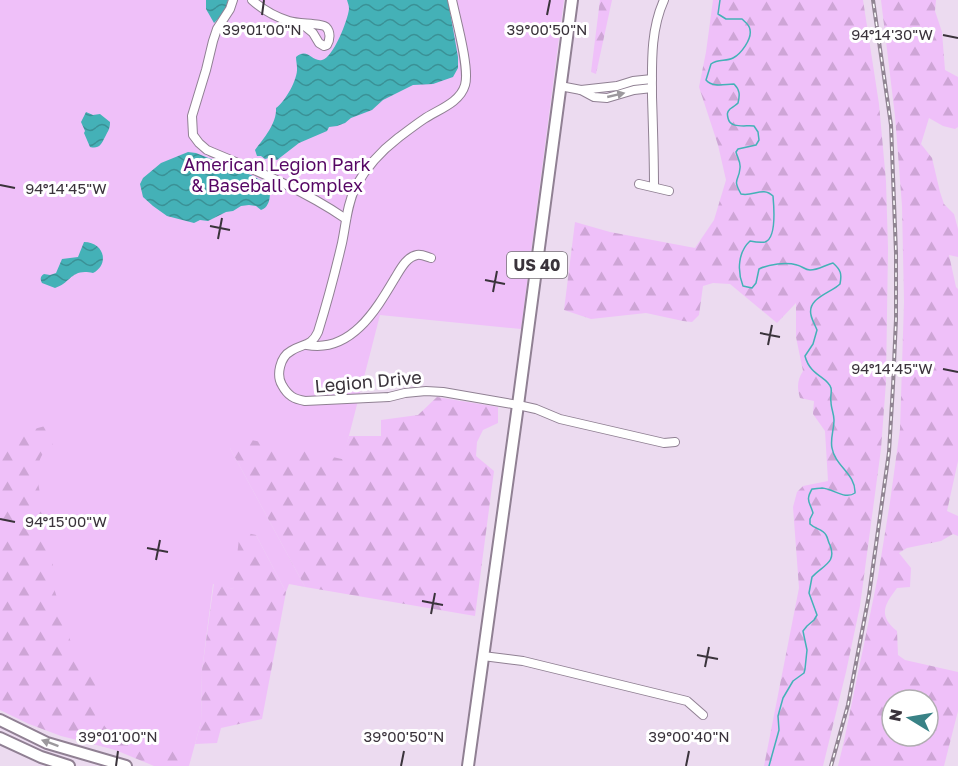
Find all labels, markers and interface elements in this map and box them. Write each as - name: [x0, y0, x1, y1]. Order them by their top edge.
- text: 39°01'00"N: [222, 20, 302, 38]
- text: 39°00'50"N: [507, 20, 587, 38]
- text: 94°14'30"W: [851, 25, 933, 43]
- one-way arrow: [607, 90, 625, 100]
- park label: American Legion Park & Baseball Complex: [183, 153, 371, 196]
- text: 94°14'45"W: [25, 179, 107, 197]
- road number: US 40: [507, 252, 567, 278]
- text: 94°14'45"W: [851, 359, 933, 377]
- street label: Legion Drive: [314, 365, 422, 397]
- text: 94°15'00"W: [25, 512, 107, 530]
- north arrow: [880, 688, 940, 748]
- text: N: [884, 707, 906, 723]
- text: 39°01'00"N: [78, 727, 158, 745]
- text: 39°00'50"N: [364, 727, 444, 745]
- text: 39°00'40"N: [648, 727, 730, 745]
- one-way arrow: [40, 737, 58, 747]

